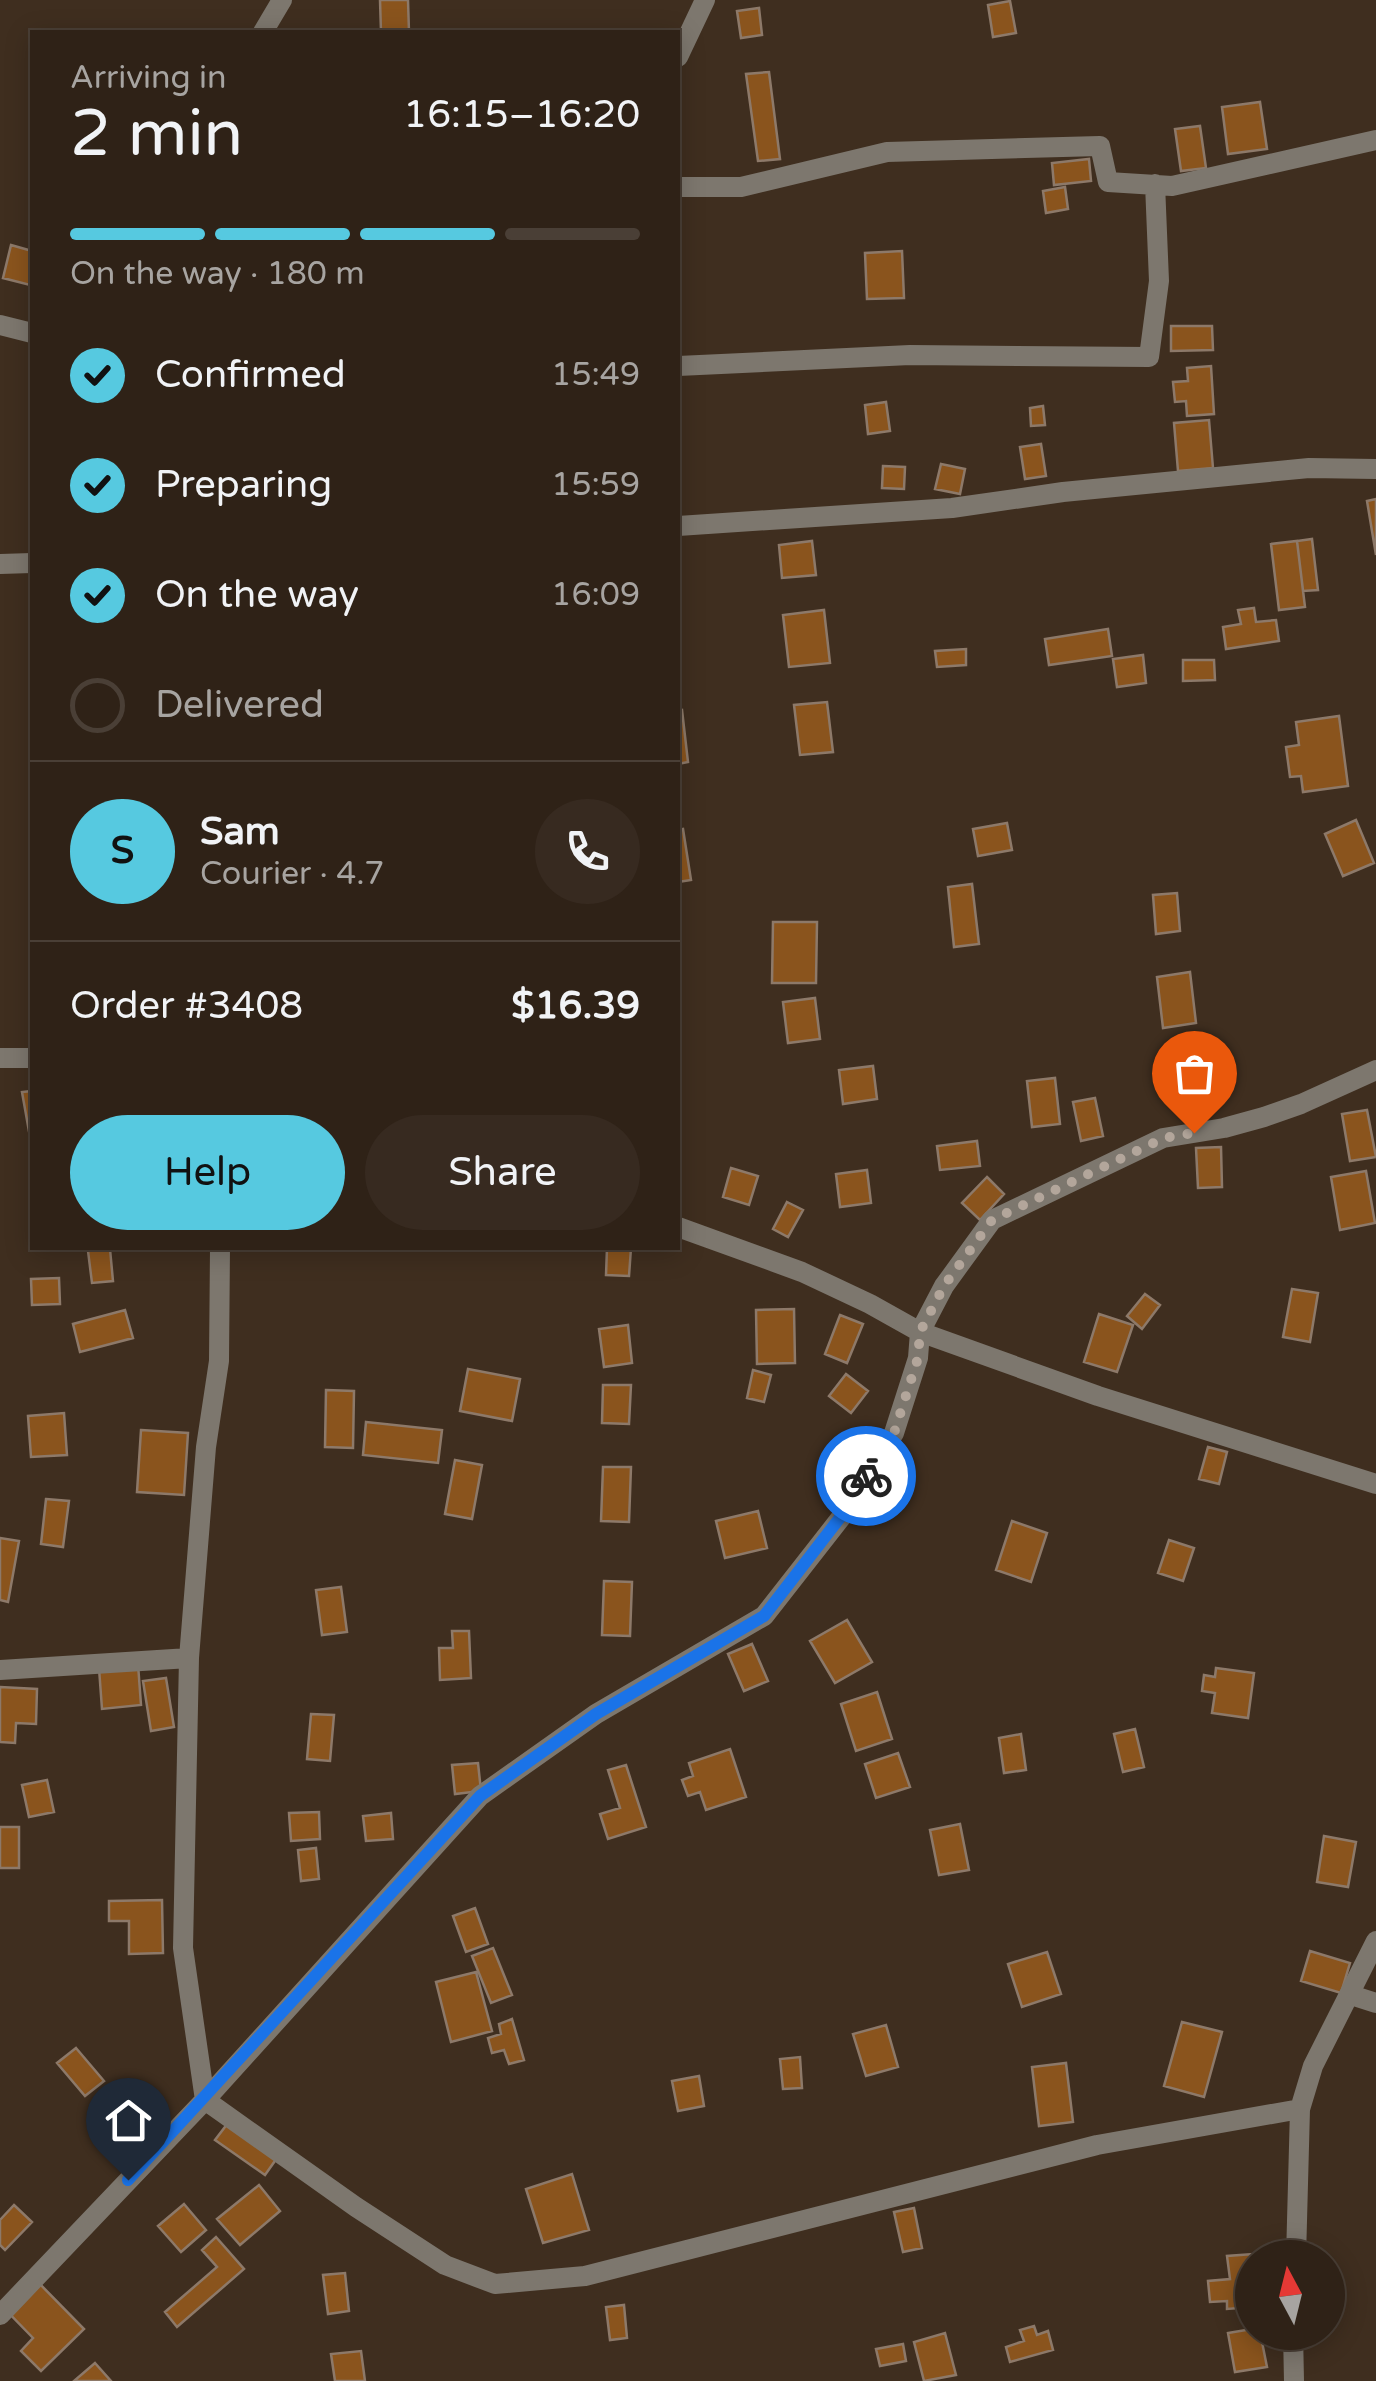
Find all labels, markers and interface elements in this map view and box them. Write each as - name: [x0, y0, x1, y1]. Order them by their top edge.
- text: Arriving in: [70, 59, 227, 97]
- text: 16:15–16:20: [403, 92, 640, 138]
- text: 2 min: [70, 95, 243, 174]
- text: On the way · 180 m: [70, 255, 365, 293]
- icon: check: [70, 348, 125, 403]
- text: Confirmed: [155, 352, 346, 398]
- text: 15:49: [551, 356, 640, 394]
- icon: check: [70, 458, 125, 513]
- text: Preparing: [155, 462, 332, 508]
- text: 15:59: [551, 466, 640, 504]
- icon: check: [70, 568, 125, 623]
- text: On the way: [155, 572, 359, 618]
- text: 16:09: [551, 576, 640, 614]
- text: Delivered: [155, 682, 324, 728]
- button: phone: [535, 799, 640, 904]
- text: Sam: [200, 809, 280, 855]
- text: S: [111, 828, 134, 874]
- text: Courier · 4.7: [200, 855, 384, 893]
- text: Order #3408: [70, 983, 303, 1029]
- text: $16.39: [511, 983, 640, 1029]
- pin: [1152, 1031, 1237, 1134]
- icon: bag: [1167, 1046, 1222, 1101]
- button: Help: [70, 1115, 345, 1230]
- button: Share: [365, 1115, 640, 1230]
- courier: [816, 1426, 916, 1526]
- icon: bike: [839, 1449, 894, 1504]
- pin: [86, 2078, 171, 2181]
- icon: home: [101, 2093, 156, 2148]
- north arrow: [1235, 2240, 1345, 2350]
- map controls: [1235, 2240, 1345, 2350]

